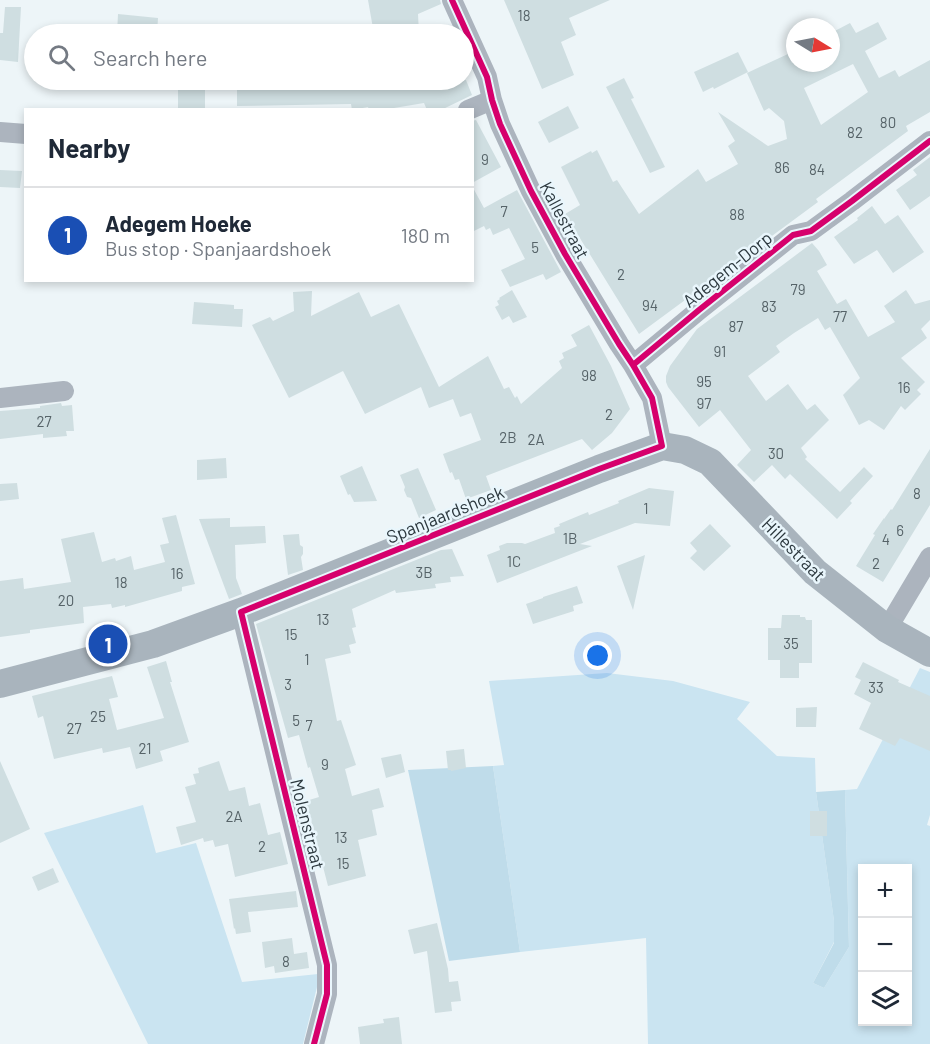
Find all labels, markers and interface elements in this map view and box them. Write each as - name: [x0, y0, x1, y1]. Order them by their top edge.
- house number: 18: [517, 6, 531, 24]
- north arrow: [786, 18, 840, 72]
- search box: [24, 24, 474, 90]
- icon: search: [45, 41, 78, 74]
- text: Search here: [93, 44, 207, 70]
- house number: 80: [880, 113, 896, 131]
- house number: 82: [847, 123, 863, 141]
- text: Nearby: [48, 132, 130, 163]
- house number: 9: [481, 150, 489, 168]
- house number: 86: [774, 158, 790, 176]
- house number: 84: [809, 160, 825, 178]
- street label: Kallestraat: [535, 178, 595, 262]
- house number: 7: [500, 202, 508, 220]
- house number: 88: [729, 205, 745, 223]
- text: Adegem Hoeke: [105, 210, 252, 236]
- text: 1: [64, 223, 71, 247]
- text: 180 m: [401, 223, 450, 247]
- street label: Adegem-Dorp: [678, 226, 776, 312]
- text: Bus stop · Spanjaardshoek: [105, 236, 331, 260]
- house number: 5: [531, 238, 539, 256]
- house number: 2: [617, 265, 625, 283]
- house number: 79: [791, 280, 805, 298]
- house number: 94: [642, 296, 658, 314]
- house number: 83: [761, 297, 777, 315]
- house number: 77: [833, 307, 847, 325]
- house number: 87: [729, 317, 743, 335]
- house number: 91: [714, 342, 726, 360]
- house number: 98: [581, 366, 597, 384]
- house number: 95: [696, 372, 712, 390]
- house number: 16: [898, 378, 910, 396]
- house number: 97: [697, 394, 711, 412]
- house number: 2: [605, 405, 613, 423]
- house number: 27: [36, 412, 52, 430]
- house number: 2B: [499, 428, 517, 446]
- house number: 2A: [527, 430, 545, 448]
- house number: 30: [768, 444, 784, 462]
- street label: Spanjaardshoek: [383, 480, 507, 548]
- house number: 8: [913, 484, 921, 502]
- house number: 1: [643, 499, 649, 517]
- street label: Hillestraat: [758, 513, 830, 585]
- house number: 6: [896, 521, 904, 539]
- house number: 1B: [563, 529, 577, 547]
- house number: 4: [882, 530, 890, 548]
- house number: 1C: [507, 552, 521, 570]
- house number: 2: [872, 554, 880, 572]
- house number: 3B: [415, 563, 433, 581]
- house number: 16: [171, 564, 183, 582]
- house number: 18: [114, 573, 128, 591]
- house number: 20: [58, 591, 74, 609]
- house number: 13: [317, 610, 329, 628]
- pin: 1: [88, 622, 128, 666]
- house number: 15: [285, 625, 297, 643]
- house number: 35: [783, 634, 799, 652]
- your location: [583, 641, 612, 670]
- house number: 1: [304, 650, 310, 668]
- house number: 3: [284, 675, 292, 693]
- house number: 33: [868, 678, 884, 696]
- house number: 25: [90, 707, 106, 725]
- house number: 5: [292, 711, 300, 729]
- house number: 7: [305, 716, 313, 734]
- house number: 27: [66, 719, 82, 737]
- house number: 21: [138, 739, 152, 757]
- house number: 9: [321, 755, 329, 773]
- street label: Molenstraat: [286, 776, 330, 872]
- house number: 2A: [225, 807, 243, 825]
- house number: 13: [335, 828, 347, 846]
- house number: 2: [258, 837, 266, 855]
- house number: 15: [337, 854, 349, 872]
- map controls: [858, 864, 912, 1026]
- button: +: [858, 864, 912, 918]
- button: −: [858, 918, 912, 972]
- house number: 8: [282, 952, 290, 970]
- button: layers: [858, 972, 912, 1026]

